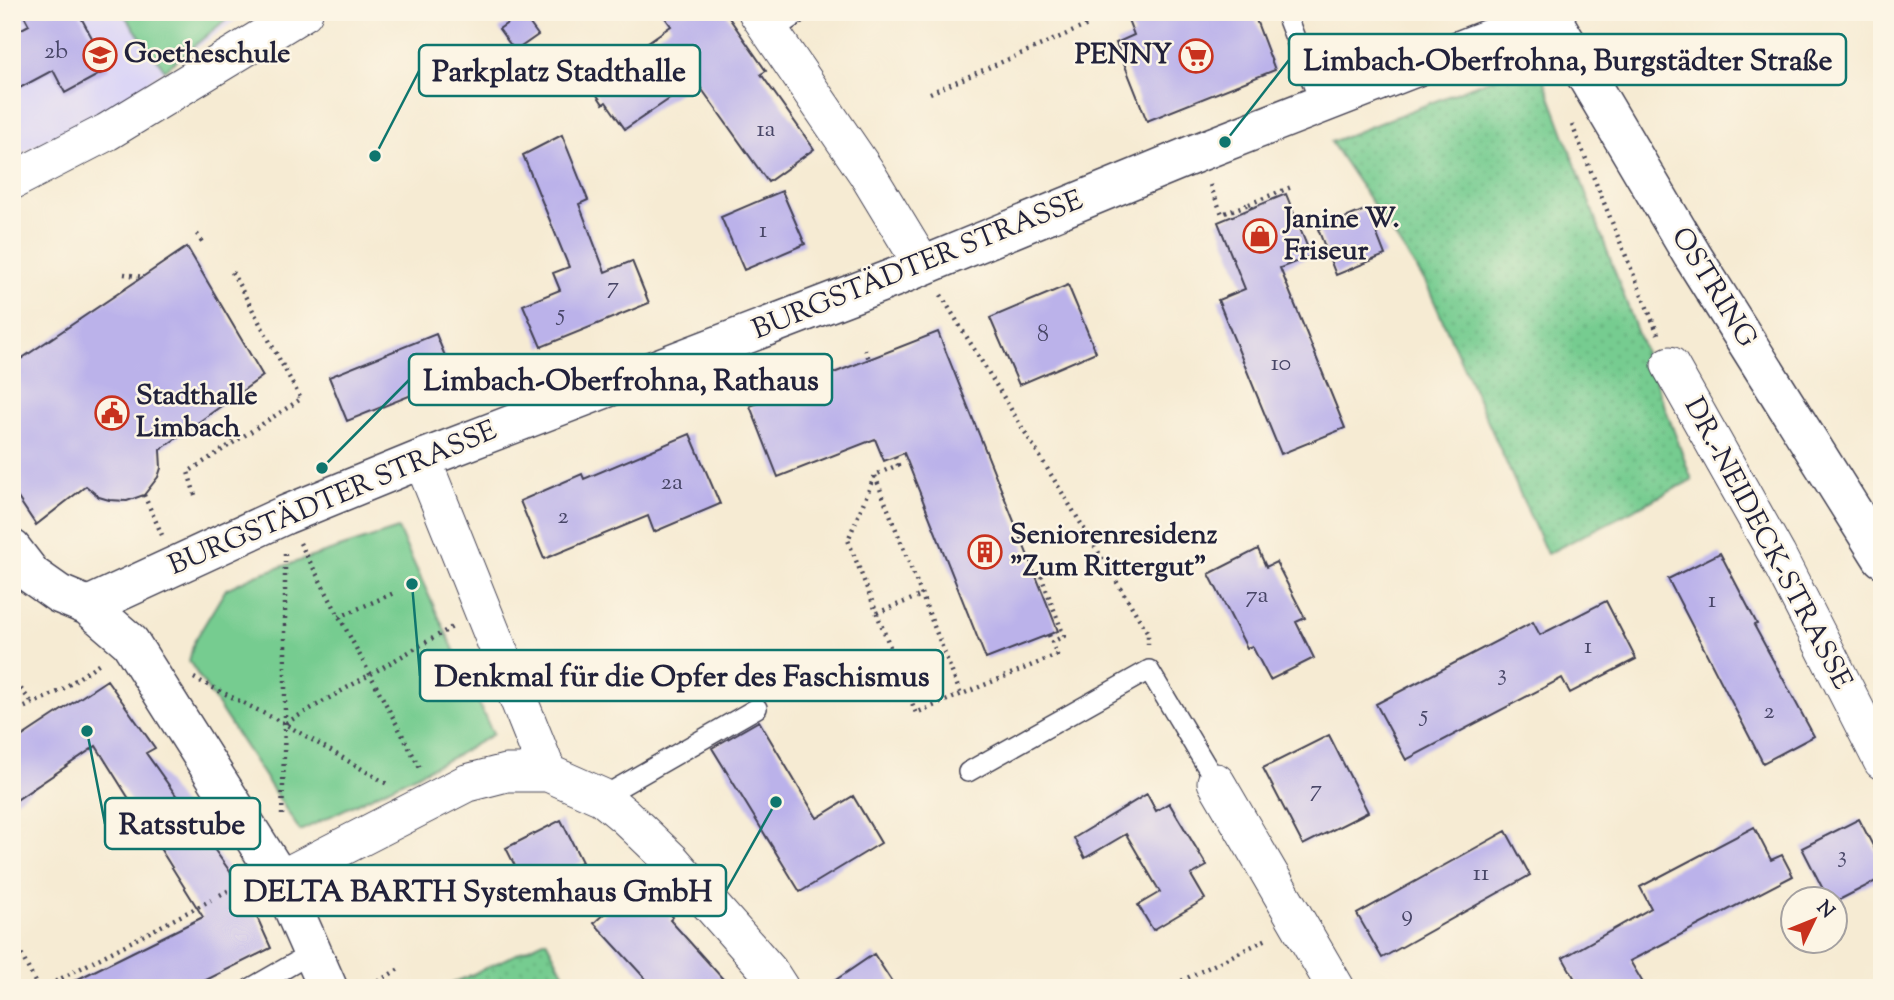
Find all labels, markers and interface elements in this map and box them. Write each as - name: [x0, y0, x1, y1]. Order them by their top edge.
- callout: Limbach-Oberfrohna, Burgstädter Straße: [1289, 34, 1846, 85]
- house number: 2b: [44, 35, 68, 69]
- place label: Goetheschule: [124, 35, 290, 75]
- school or university icon: Goetheschule: [81, 36, 119, 74]
- place label: PENNY: [1075, 36, 1172, 76]
- supermarket icon: PENNY: [1177, 37, 1215, 75]
- text: Limbach-Oberfrohna, Burgstädter Straße: [1303, 41, 1833, 84]
- callout: Parkplatz Stadthalle: [419, 45, 700, 96]
- text: Parkplatz Stadthalle: [432, 52, 686, 95]
- house number: 1a: [756, 113, 776, 147]
- street label: BURGSTÄDTER STRASSE: [747, 181, 1089, 351]
- place label: Janine W. Friseur: [1282, 200, 1399, 272]
- house number: 1: [759, 214, 767, 248]
- shop icon: Janine W. Friseur: [1241, 217, 1279, 255]
- street label: OSTRING: [1660, 220, 1766, 356]
- house number: 7: [607, 270, 619, 304]
- house number: 5: [555, 297, 565, 331]
- house number: 8: [1037, 318, 1049, 352]
- house number: 10: [1271, 347, 1291, 381]
- callout: Limbach-Oberfrohna, Rathaus: [409, 354, 832, 405]
- text: Limbach-Oberfrohna, Rathaus: [423, 361, 819, 404]
- place label: Stadthalle Limbach: [136, 377, 258, 449]
- street label: DR.-NEIDECK-STRASSE: [1673, 391, 1861, 697]
- public building icon: Stadthalle Limbach: [93, 394, 131, 432]
- street label: BURGSTÄDTER STRASSE: [163, 412, 503, 586]
- house number: 2a: [661, 466, 683, 500]
- house number: 2: [557, 500, 569, 534]
- place label: Seniorenresidenz "Zum Rittergut": [1010, 516, 1218, 588]
- building icon: Seniorenresidenz "Zum Rittergut": [966, 533, 1004, 571]
- house number: 7a: [1245, 579, 1269, 613]
- house number: 1: [1708, 584, 1716, 618]
- house number: 1: [1584, 630, 1592, 664]
- callout: Denkmal für die Opfer des Faschismus: [420, 650, 943, 701]
- text: Denkmal für die Opfer des Faschismus: [434, 657, 930, 700]
- house number: 3: [1497, 657, 1507, 691]
- house number: 2: [1763, 695, 1775, 729]
- house number: 5: [1418, 698, 1428, 732]
- house number: 7: [1310, 773, 1322, 807]
- callout: Ratsstube: [105, 798, 260, 849]
- text: Ratsstube: [119, 805, 245, 848]
- house number: 3: [1837, 839, 1847, 873]
- house number: 11: [1473, 857, 1489, 891]
- callout: DELTA BARTH Systemhaus GmbH: [230, 865, 726, 916]
- text: DELTA BARTH Systemhaus GmbH: [244, 872, 712, 915]
- north arrow: [1778, 884, 1848, 954]
- text: N: [1810, 895, 1840, 925]
- house number: 9: [1401, 898, 1413, 932]

